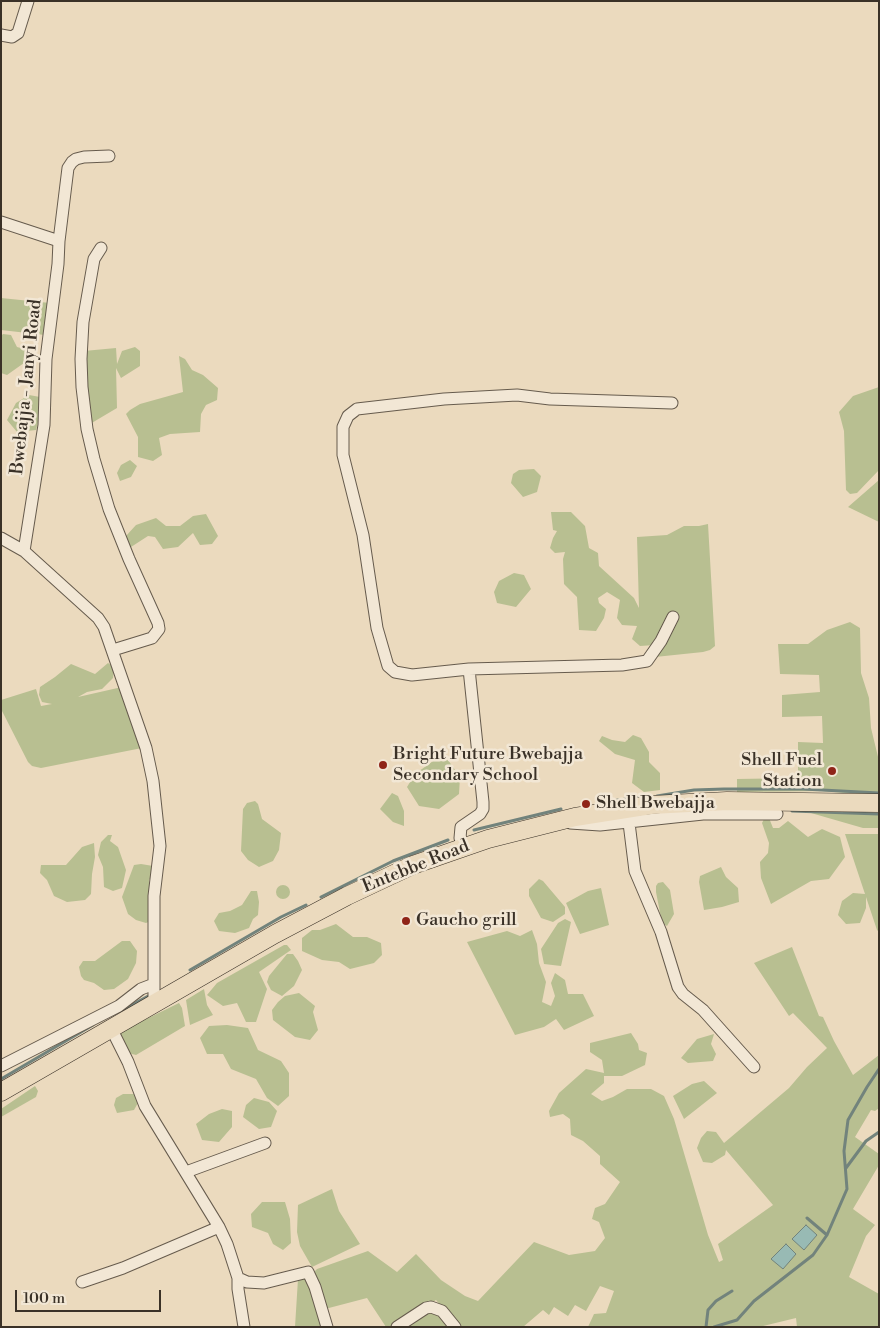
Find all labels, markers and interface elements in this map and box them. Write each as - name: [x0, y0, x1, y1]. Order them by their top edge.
- street label: Bwebajja - Janyi Road: [7, 298, 47, 476]
- place label: Bright Future Bwebajja Secondary School: [393, 744, 583, 786]
- place label: Shell Fuel Station: [741, 750, 822, 792]
- marker: Bright Future Bwebajja Secondary School: [377, 759, 389, 771]
- marker: Shell Fuel Station: [826, 765, 838, 777]
- place label: Shell Bwebajja: [596, 793, 715, 815]
- marker: Shell Bwebajja: [580, 798, 592, 810]
- street label: Entebbe Road: [359, 836, 473, 898]
- place label: Gaucho grill: [416, 910, 517, 932]
- marker: Gaucho grill: [400, 915, 412, 927]
- scale bar: [18, 1280, 164, 1312]
- text: 100 m: [23, 1289, 65, 1308]

